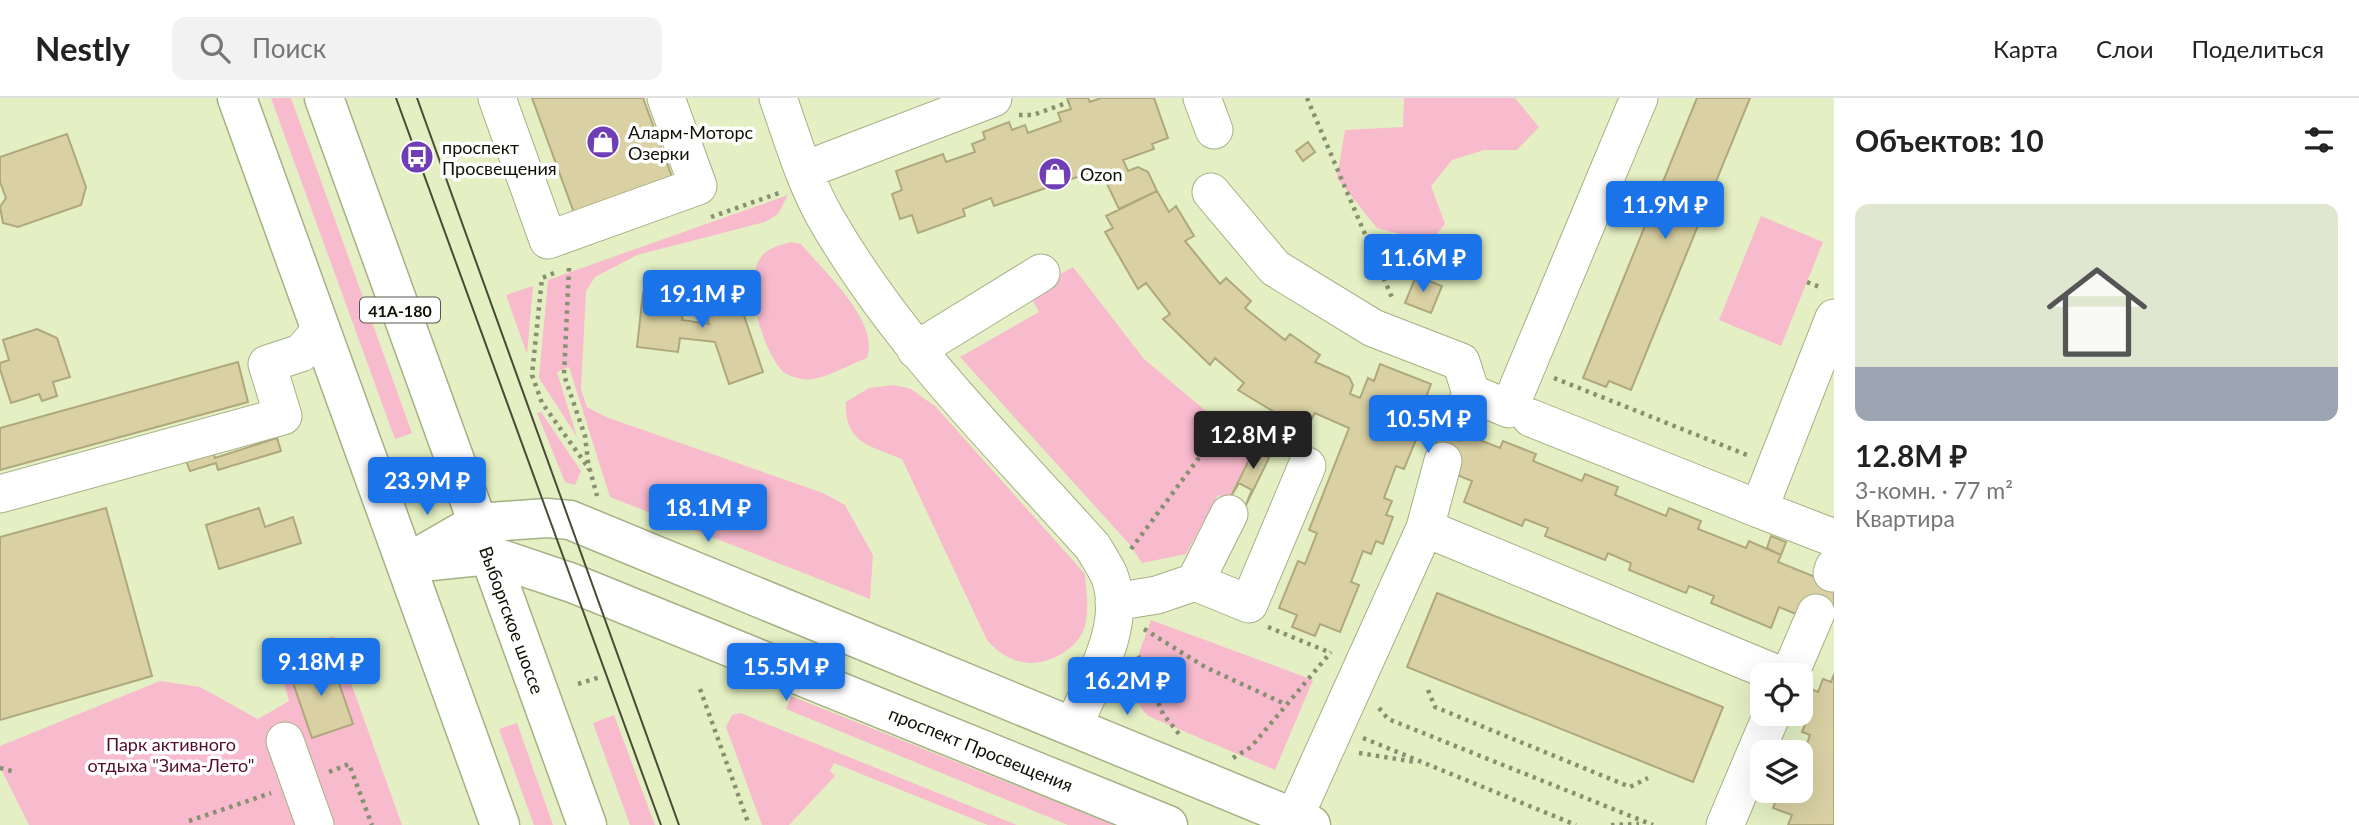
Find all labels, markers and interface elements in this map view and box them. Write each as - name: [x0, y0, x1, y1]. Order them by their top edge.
- search box: [172, 17, 662, 80]
- text: Nestly: [35, 28, 130, 68]
- icon: search: [196, 29, 234, 67]
- text: Поиск: [252, 32, 326, 64]
- text: Карта: [1993, 34, 2058, 63]
- text: Слои: [2096, 34, 2153, 63]
- text: Поделиться: [2191, 34, 2324, 63]
- place label: Аларм-Моторс Озерки: [628, 121, 754, 164]
- icon: filters: [2300, 121, 2338, 159]
- text: Объектов: 10: [1855, 122, 2044, 158]
- shop icon: Аларм-Моторс Озерки: [584, 123, 622, 161]
- place label: проспект Просвещения: [442, 136, 557, 179]
- bus stop icon: проспект Просвещения: [398, 138, 436, 176]
- shop icon: Ozon: [1036, 155, 1074, 193]
- place label: Ozon: [1080, 163, 1122, 185]
- pin: 11.9M ₽: [1600, 181, 1730, 241]
- text: 11.9M ₽: [1622, 190, 1708, 218]
- pin: 11.6M ₽: [1358, 234, 1488, 294]
- text: 11.6M ₽: [1380, 243, 1466, 271]
- icon: home: [2034, 249, 2160, 375]
- pin: 19.1M ₽: [637, 271, 767, 330]
- text: 19.1M ₽: [659, 279, 745, 307]
- road number: 41А-180: [360, 298, 440, 322]
- pin: 10.5M ₽: [1363, 396, 1493, 455]
- text: 10.5M ₽: [1385, 404, 1471, 432]
- pin: 12.8M ₽: [1188, 412, 1318, 471]
- text: 12.8M ₽: [1210, 420, 1296, 448]
- text: 12.8M ₽: [1855, 437, 1967, 473]
- pin: 23.9M ₽: [362, 458, 492, 517]
- text: 23.9M ₽: [384, 466, 470, 494]
- text: 3-комн. · 77 m²: [1855, 476, 2013, 504]
- pin: 18.1M ₽: [643, 484, 773, 544]
- text: 18.1M ₽: [665, 493, 751, 521]
- text: Квартира: [1855, 504, 1955, 532]
- street label: Выборгское шоссе: [475, 543, 549, 697]
- pin: 9.18M ₽: [256, 638, 386, 698]
- pin: 15.5M ₽: [721, 644, 851, 703]
- text: 9.18M ₽: [278, 647, 364, 675]
- text: 15.5M ₽: [743, 652, 829, 680]
- pin: 16.2M ₽: [1062, 658, 1192, 717]
- map controls: [1750, 663, 1813, 803]
- button: locate: [1750, 663, 1813, 726]
- text: 16.2M ₽: [1084, 666, 1170, 694]
- street label: проспект Просвещения: [886, 702, 1076, 796]
- park label: Парк активного отдыха "Зима-Лето": [88, 733, 254, 776]
- button: layers: [1750, 740, 1813, 803]

